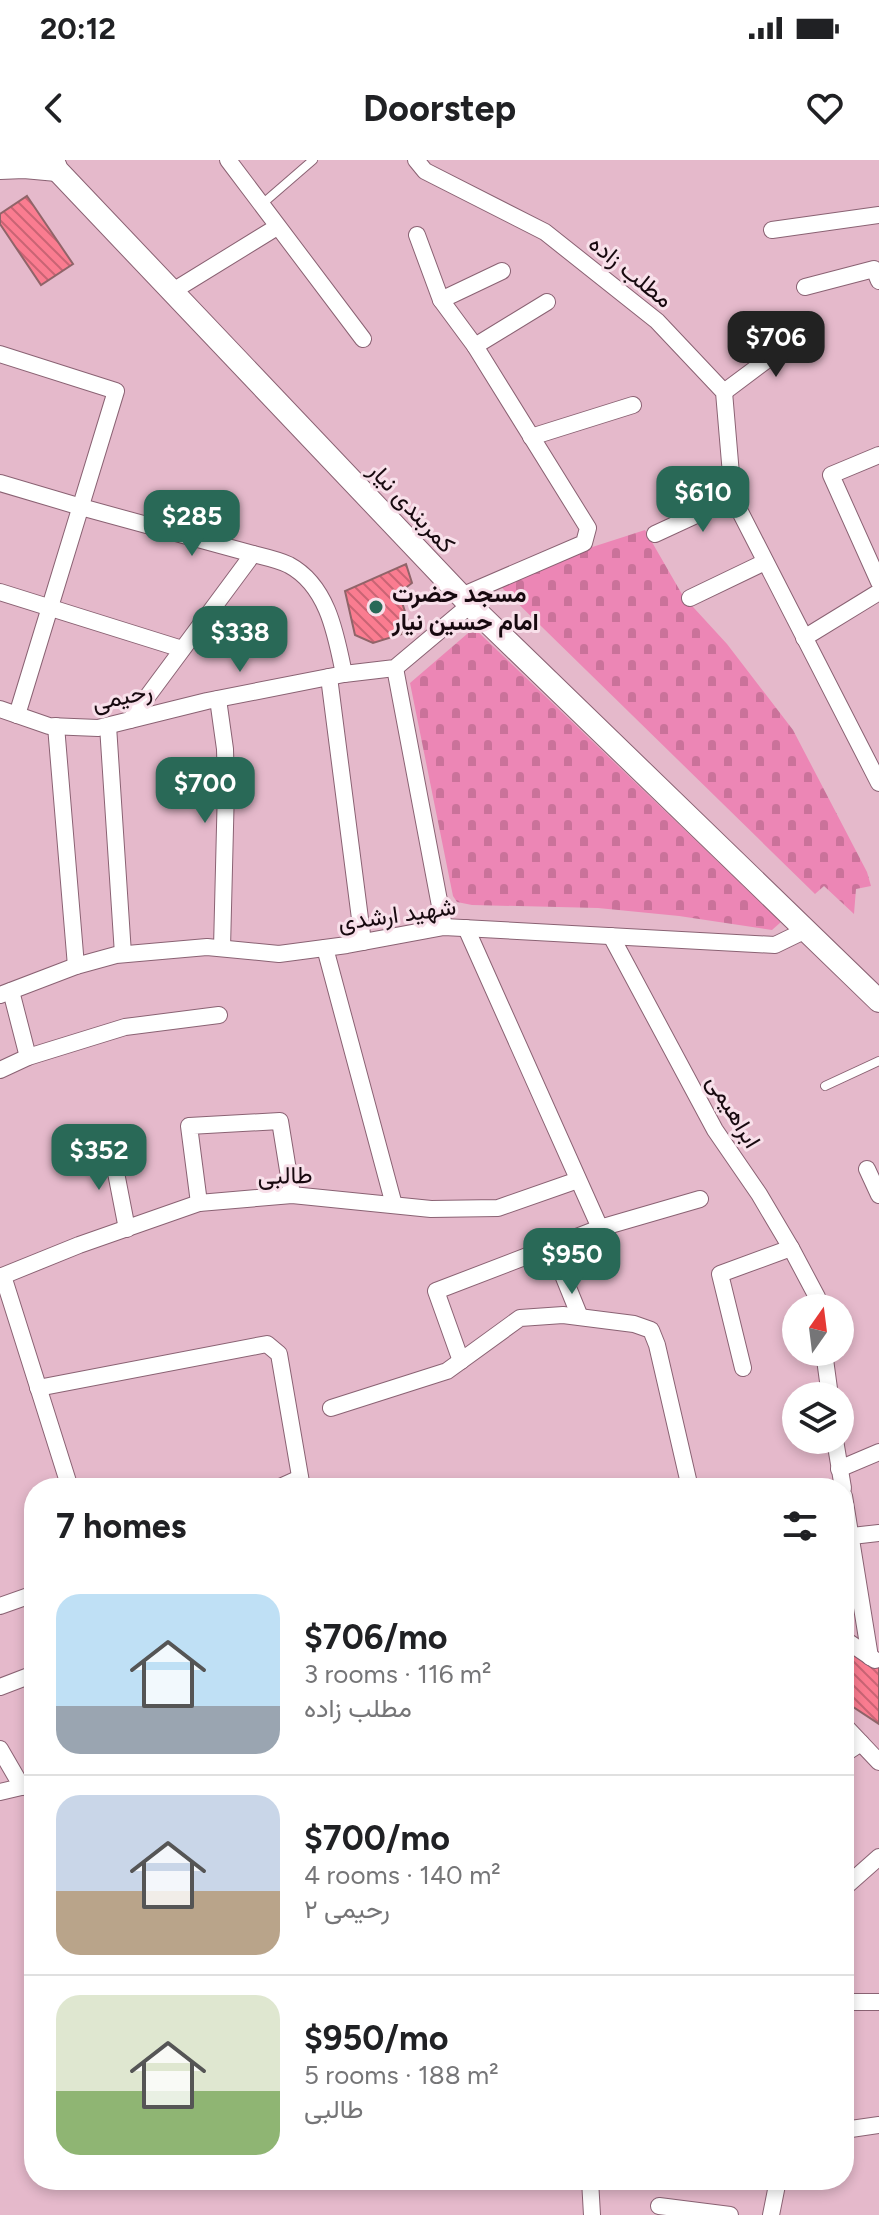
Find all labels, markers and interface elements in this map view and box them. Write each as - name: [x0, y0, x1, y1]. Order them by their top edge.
- text: 20:12: [40, 10, 116, 47]
- icon: back: [32, 86, 76, 130]
- icon: heart: [803, 86, 847, 130]
- text: Doorstep: [363, 87, 516, 130]
- street label: مطلب زاده: [583, 228, 679, 314]
- pin: $706: [729, 311, 823, 379]
- text: $706: [746, 321, 806, 353]
- street label: کمربندی نیار: [361, 455, 461, 559]
- pin: $610: [656, 466, 750, 534]
- text: $610: [674, 476, 732, 508]
- pin: $285: [145, 490, 239, 558]
- text: $285: [162, 500, 222, 532]
- place label: مسجد حضرت امام حسین نیار: [391, 579, 539, 638]
- marker: مسجد حضرت امام حسین نیار: [367, 598, 385, 616]
- pin: $338: [193, 606, 287, 674]
- text: $338: [210, 616, 270, 648]
- street label: رحیمی: [89, 675, 155, 717]
- pin: $700: [158, 757, 252, 825]
- text: $700: [174, 767, 236, 799]
- street label: شهید ارشدی: [336, 891, 458, 938]
- street label: ابراهیمی: [700, 1069, 767, 1154]
- pin: $352: [52, 1124, 146, 1192]
- text: $352: [69, 1134, 129, 1166]
- street label: طالبی: [257, 1160, 313, 1190]
- pin: $950: [525, 1228, 619, 1296]
- text: $950: [541, 1238, 603, 1270]
- north arrow: [782, 1294, 854, 1366]
- map controls: [782, 1294, 854, 1454]
- button: layers: [782, 1382, 854, 1454]
- icon: filters: [778, 1504, 822, 1548]
- text: 7 homes: [56, 1506, 186, 1547]
- text: $706/mo: [304, 1617, 448, 1658]
- icon: home: [120, 1626, 216, 1722]
- text: 3 rooms · 116 m²: [304, 1658, 491, 1690]
- text: مطلب زاده: [304, 1692, 412, 1724]
- text: $700/mo: [304, 1818, 450, 1859]
- icon: home: [120, 1827, 216, 1923]
- text: 4 rooms · 140 m²: [304, 1859, 501, 1891]
- text: رحیمی ۲: [304, 1893, 390, 1925]
- text: $950/mo: [304, 2018, 448, 2059]
- icon: home: [120, 2027, 216, 2123]
- text: 5 rooms · 188 m²: [304, 2059, 499, 2091]
- text: طالبی: [304, 2093, 364, 2125]

